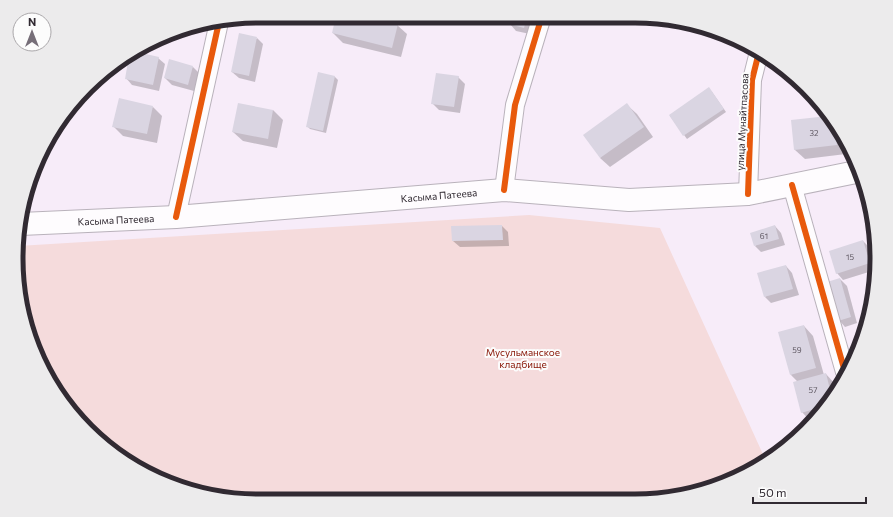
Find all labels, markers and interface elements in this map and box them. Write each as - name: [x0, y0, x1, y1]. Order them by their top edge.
- north arrow: [12, 12, 52, 52]
- text: N: [28, 15, 36, 28]
- street label: улица Мунайтпасова: [733, 73, 751, 171]
- house number: 32: [810, 128, 819, 138]
- street label: Касыма Патеева: [400, 186, 478, 204]
- street label: Касыма Патеева: [77, 212, 154, 227]
- house number: 61: [760, 231, 768, 241]
- house number: 15: [846, 252, 854, 262]
- house number: 59: [792, 345, 802, 355]
- park label: Мусульманское кладбище: [486, 346, 560, 370]
- house number: 57: [809, 385, 817, 395]
- scale bar: [753, 479, 866, 505]
- text: 50 m: [759, 485, 787, 499]

